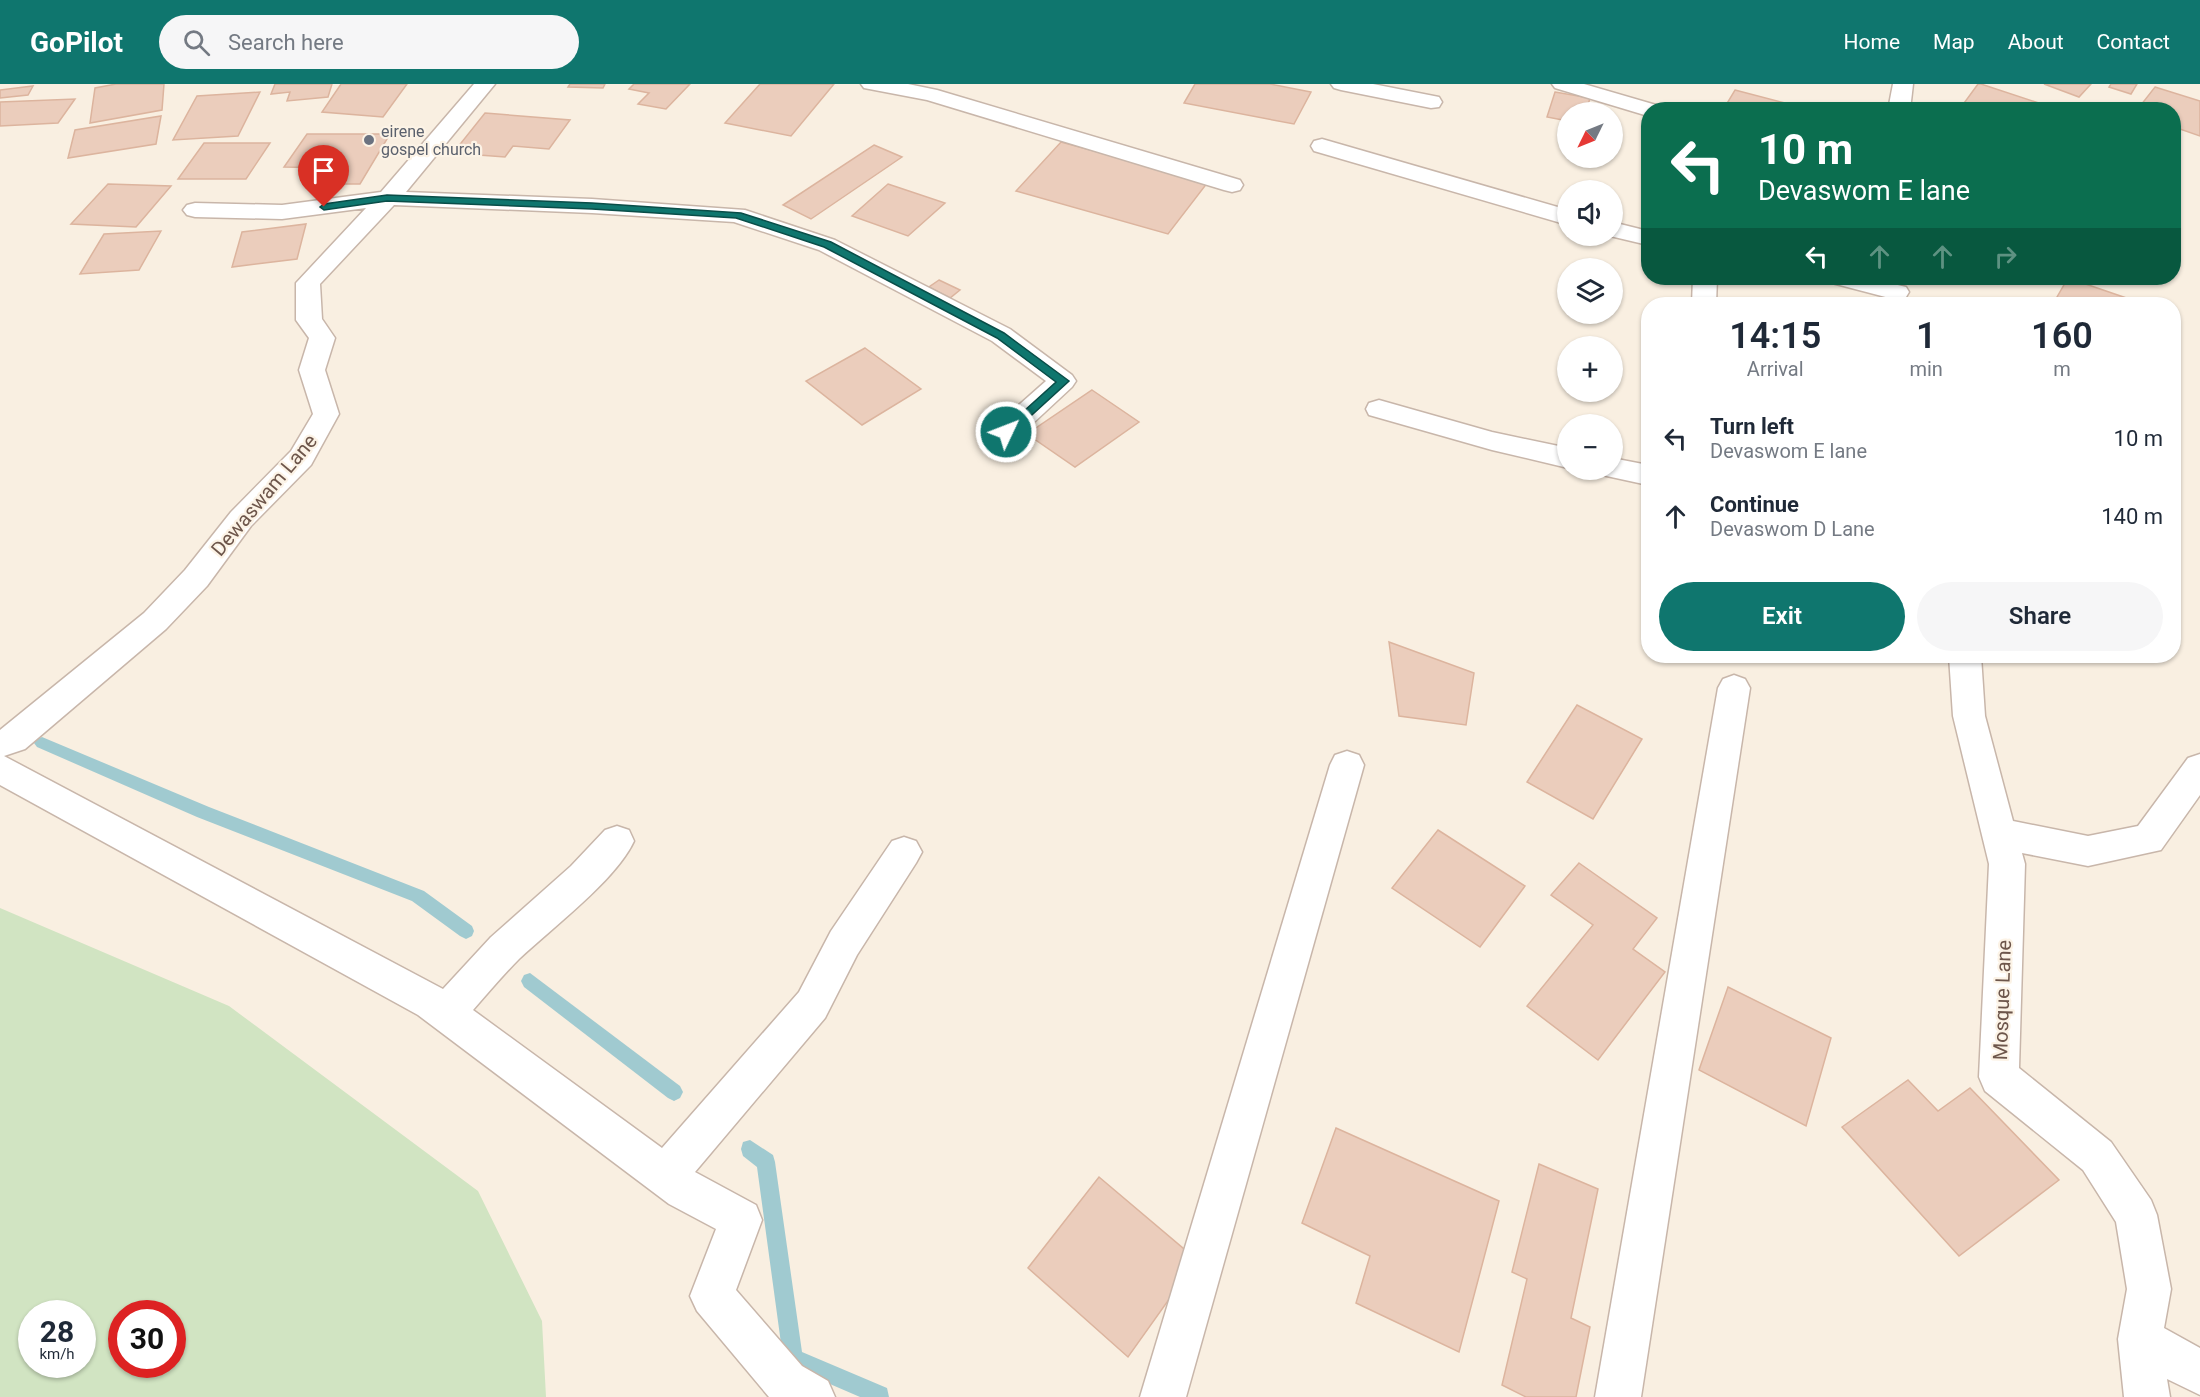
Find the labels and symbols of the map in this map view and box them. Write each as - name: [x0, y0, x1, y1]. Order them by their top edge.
- north arrow: [1557, 102, 1623, 168]
- place label: eirene gospel church: [381, 122, 481, 159]
- marker: eirene gospel church: [362, 133, 376, 147]
- pin: [298, 145, 349, 207]
- position arrow: [974, 400, 1038, 464]
- street label: Dewaswam Lane: [206, 429, 322, 561]
- street label: Mosque Lane: [1988, 939, 2016, 1061]
- speed limit sign: 30: [108, 1300, 186, 1378]

